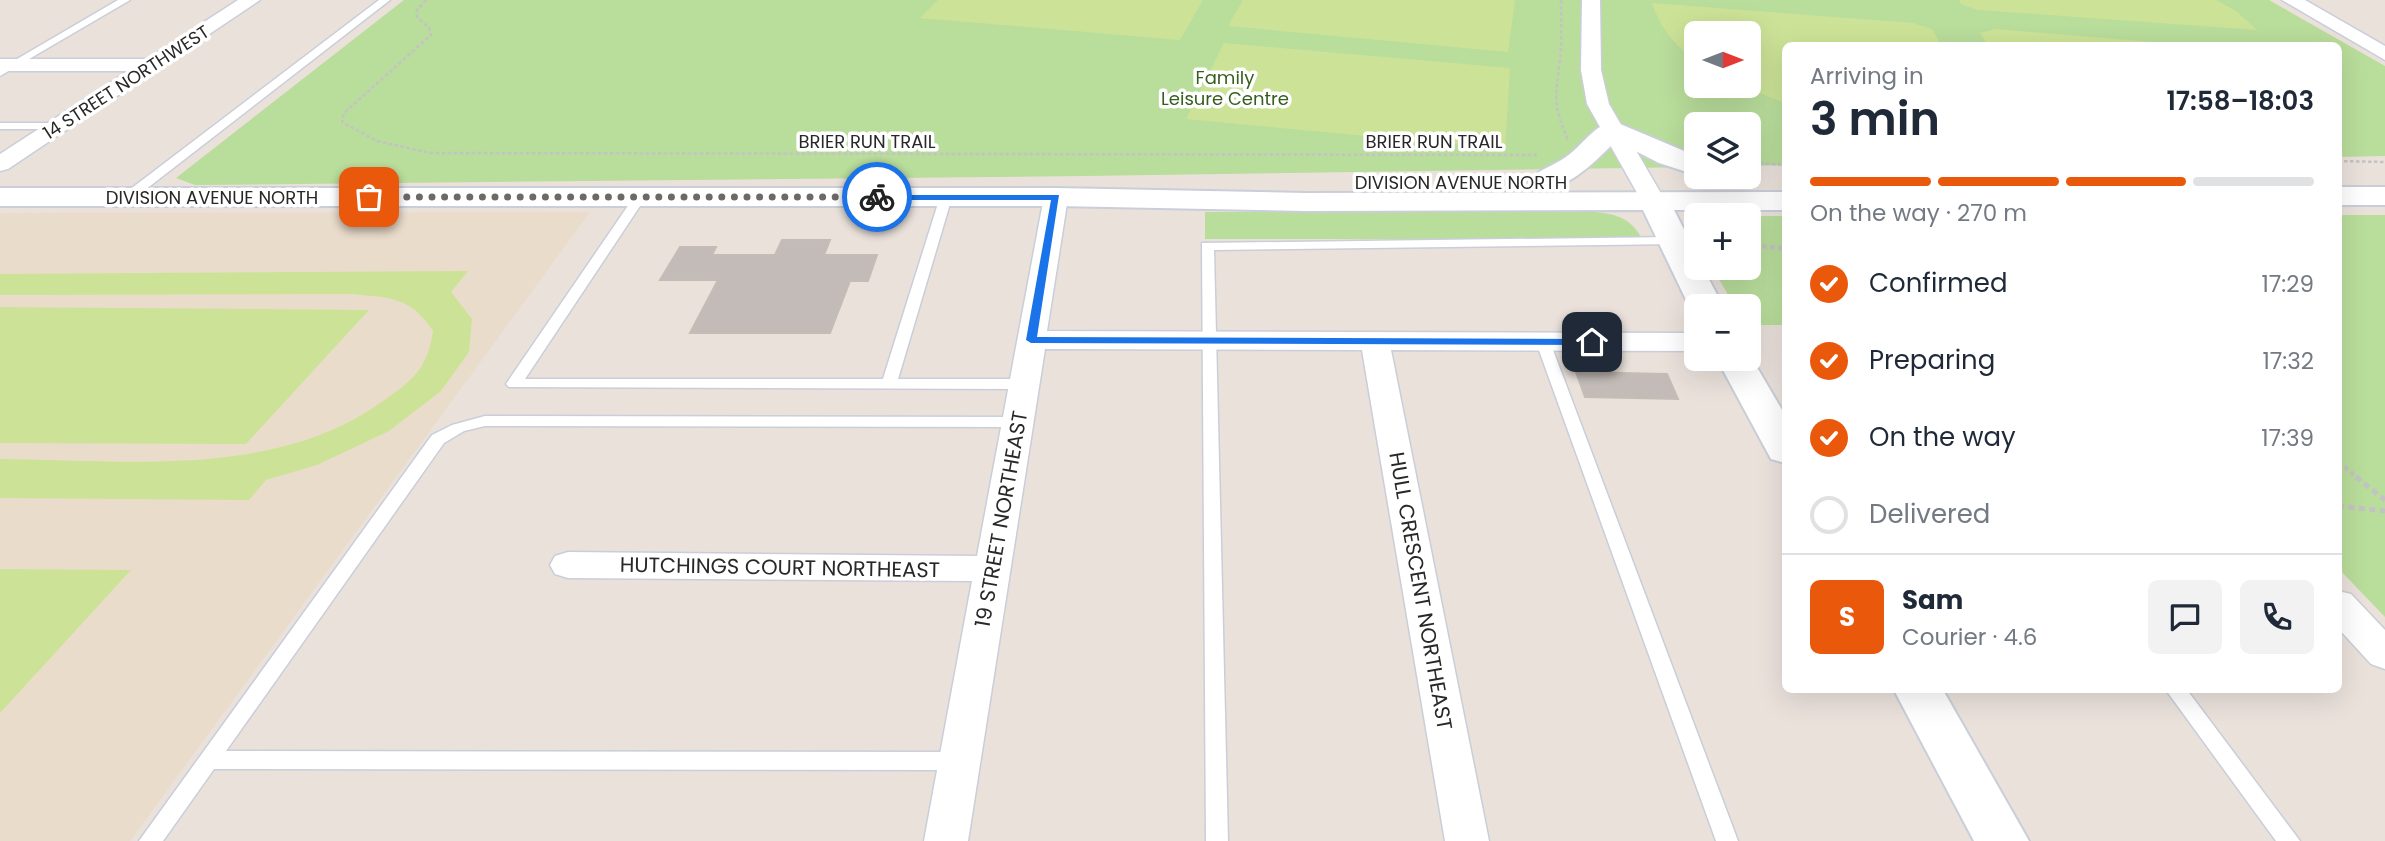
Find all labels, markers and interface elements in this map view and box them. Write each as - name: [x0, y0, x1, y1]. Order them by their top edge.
- street label: 14 STREET NORTHWEST: [38, 19, 214, 145]
- north arrow: [1684, 21, 1760, 98]
- map controls: [1684, 21, 1761, 371]
- text: Arriving in: [1810, 60, 1924, 92]
- park label: Family Leisure Centre: [1161, 65, 1289, 111]
- text: 17:58–18:03: [2166, 83, 2314, 119]
- text: 3 min: [1810, 87, 1940, 151]
- button: layers: [1684, 112, 1761, 189]
- street label: BRIER RUN TRAIL: [799, 129, 936, 154]
- street label: BRIER RUN TRAIL: [1366, 129, 1503, 154]
- courier: [842, 162, 912, 232]
- pin: [339, 167, 399, 227]
- street label: DIVISION AVENUE NORTH: [1355, 170, 1567, 195]
- icon: bag: [350, 178, 388, 216]
- icon: bike: [858, 178, 896, 216]
- street label: DIVISION AVENUE NORTH: [106, 185, 318, 210]
- text: On the way · 270 m: [1810, 197, 2027, 229]
- button: +: [1684, 203, 1761, 280]
- icon: check: [1810, 265, 1848, 303]
- text: Confirmed: [1869, 265, 2007, 301]
- text: 17:29: [2261, 268, 2314, 300]
- button: −: [1684, 294, 1761, 371]
- pin: [1562, 312, 1622, 372]
- icon: home: [1573, 323, 1611, 361]
- icon: check: [1810, 342, 1848, 380]
- text: Preparing: [1869, 342, 1995, 378]
- text: 17:32: [2262, 345, 2314, 377]
- street label: 19 STREET NORTHEAST: [968, 409, 1034, 629]
- icon: check: [1810, 419, 1848, 457]
- text: On the way: [1869, 419, 2016, 455]
- text: 17:39: [2261, 422, 2314, 454]
- street label: HULL CRESCENT NORTHEAST: [1382, 450, 1460, 732]
- text: Delivered: [1869, 496, 1990, 532]
- street label: HUTCHINGS COURT NORTHEAST: [620, 550, 940, 584]
- button: chat: [2148, 580, 2222, 654]
- button: phone: [2240, 580, 2314, 654]
- text: Sam: [1902, 582, 1963, 618]
- text: S: [1839, 599, 1855, 635]
- text: Courier · 4.6: [1902, 621, 2037, 653]

